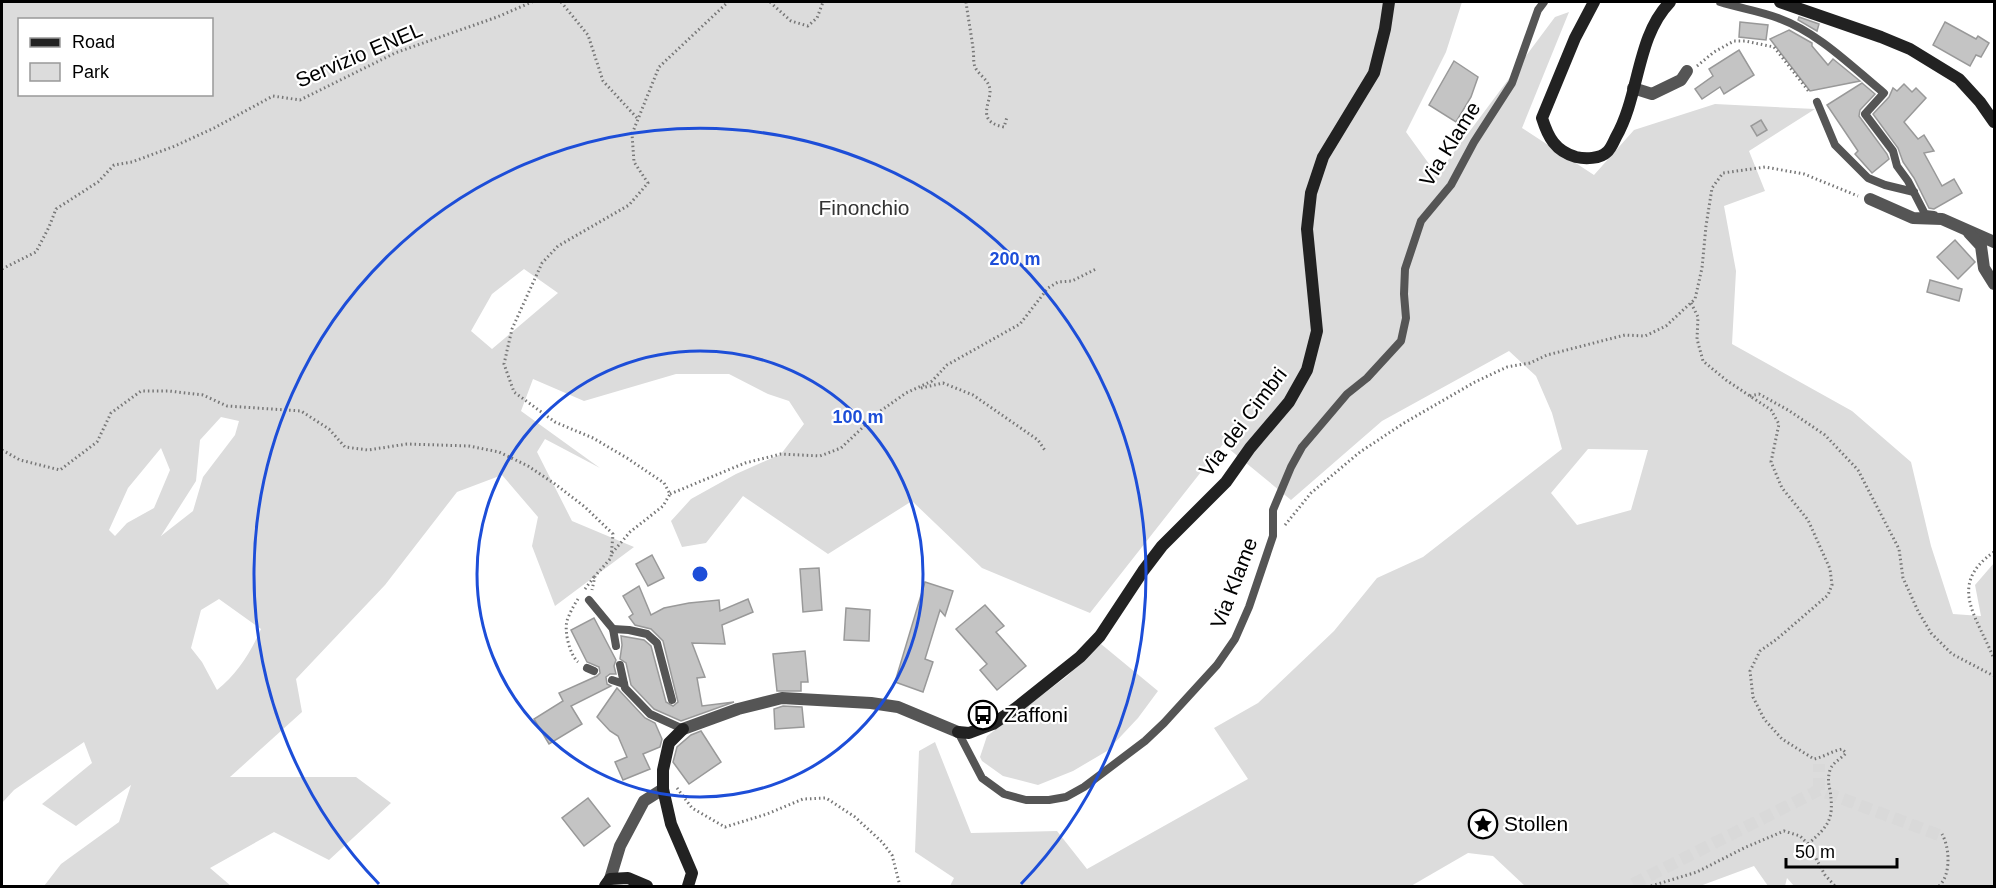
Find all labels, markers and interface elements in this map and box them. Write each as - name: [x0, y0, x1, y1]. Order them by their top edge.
- legend: [18, 18, 213, 96]
- street label: Servizio ENEL: [292, 18, 426, 92]
- text: Road: [72, 32, 115, 52]
- text: Park: [72, 62, 110, 82]
- street label: Via Klame: [1415, 97, 1485, 190]
- park label: Finonchio: [818, 196, 910, 219]
- text: 200 m: [989, 249, 1041, 269]
- street label: Via dei Cimbri: [1194, 363, 1291, 481]
- text: 100 m: [832, 407, 884, 427]
- street label: Via Klame: [1206, 534, 1261, 631]
- centre of rings: [690, 564, 710, 584]
- bus stop icon: Zaffoni: [967, 699, 999, 731]
- place label: Zaffoni: [1004, 703, 1068, 726]
- place icon: Stollen: [1467, 808, 1499, 840]
- place label: Stollen: [1504, 812, 1568, 835]
- scale bar: [1786, 831, 1897, 869]
- text: 50 m: [1795, 842, 1835, 862]

